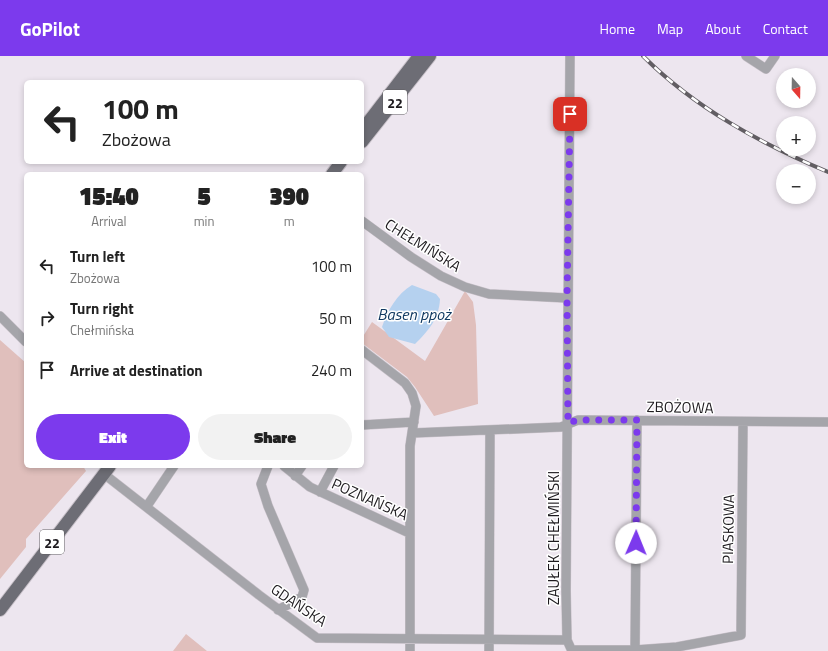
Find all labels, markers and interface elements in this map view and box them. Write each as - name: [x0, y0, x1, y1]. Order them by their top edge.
- text: GoPilot: [20, 14, 80, 43]
- text: Home: [600, 18, 635, 39]
- text: Map: [657, 18, 683, 39]
- text: About: [705, 18, 741, 39]
- text: Contact: [763, 18, 808, 39]
- north arrow: [776, 68, 816, 108]
- map controls: [776, 68, 816, 204]
- text: 100 m: [102, 87, 179, 130]
- road number: 22: [383, 90, 407, 114]
- icon: left: [36, 96, 88, 148]
- pin: [553, 97, 587, 131]
- icon: arrive: [559, 103, 581, 125]
- button: +: [776, 116, 816, 156]
- text: Zbożowa: [102, 126, 171, 153]
- button: −: [776, 164, 816, 204]
- text: 15:40: [79, 178, 139, 214]
- text: 5: [197, 178, 211, 214]
- text: 390: [269, 178, 309, 214]
- text: Arrival: [91, 211, 126, 231]
- text: min: [194, 211, 214, 231]
- text: m: [284, 211, 295, 231]
- street label: CHEŁMIŃSKA: [380, 212, 466, 278]
- text: Turn left: [70, 245, 125, 268]
- icon: left: [36, 255, 58, 277]
- text: 100 m: [311, 255, 352, 278]
- text: Zbożowa: [70, 268, 120, 288]
- text: Turn right: [70, 297, 134, 320]
- water label: Basen ppoż: [377, 302, 452, 326]
- icon: right: [36, 307, 58, 329]
- text: 50 m: [319, 307, 352, 330]
- text: Chełmińska: [70, 320, 134, 340]
- icon: arrive: [36, 359, 58, 381]
- text: Arrive at destination: [70, 359, 203, 382]
- text: 240 m: [311, 359, 352, 382]
- street label: ZBOŻOWA: [646, 395, 714, 419]
- button: Exit: [36, 414, 190, 460]
- button: Share: [198, 414, 352, 460]
- street label: ZAUŁEK CHEŁMIŃSKI: [542, 471, 565, 605]
- street label: POZNAŃSKA: [328, 472, 412, 526]
- street label: PIASKOWA: [716, 494, 740, 564]
- position arrow: [615, 522, 657, 564]
- road number: 22: [40, 530, 64, 554]
- street label: GDAŃSKA: [266, 578, 332, 632]

